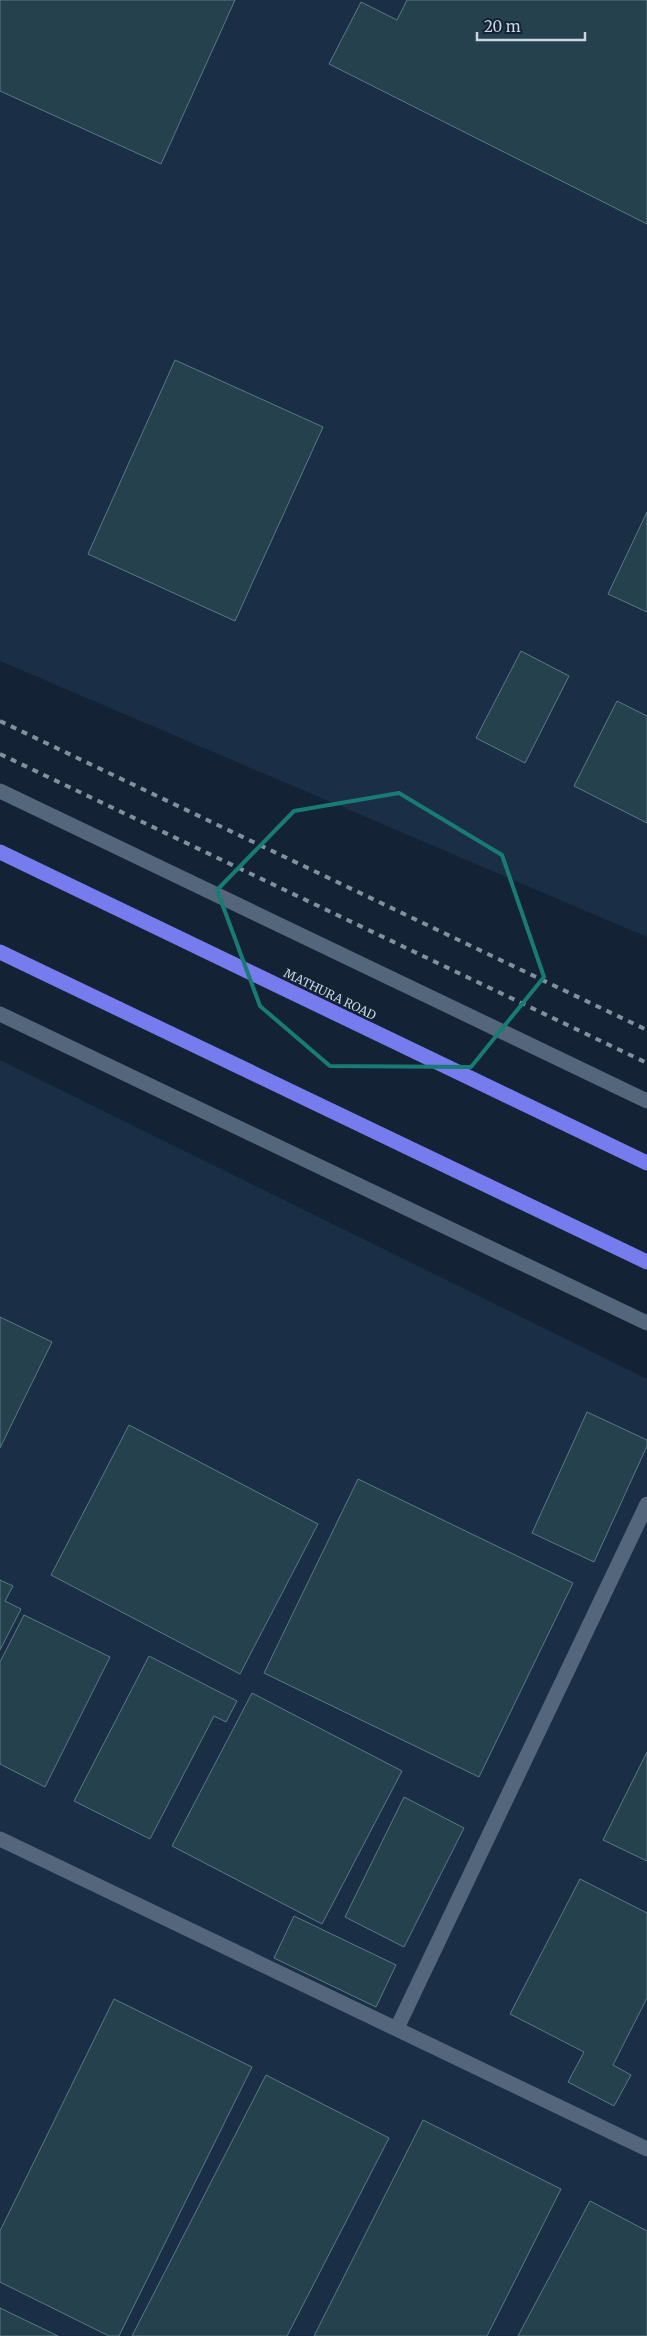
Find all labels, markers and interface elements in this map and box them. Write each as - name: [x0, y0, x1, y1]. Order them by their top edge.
- scale bar: [477, 10, 584, 42]
- text: 20 m: [484, 17, 521, 36]
- street label: MATHURA ROAD: [281, 965, 379, 1023]

